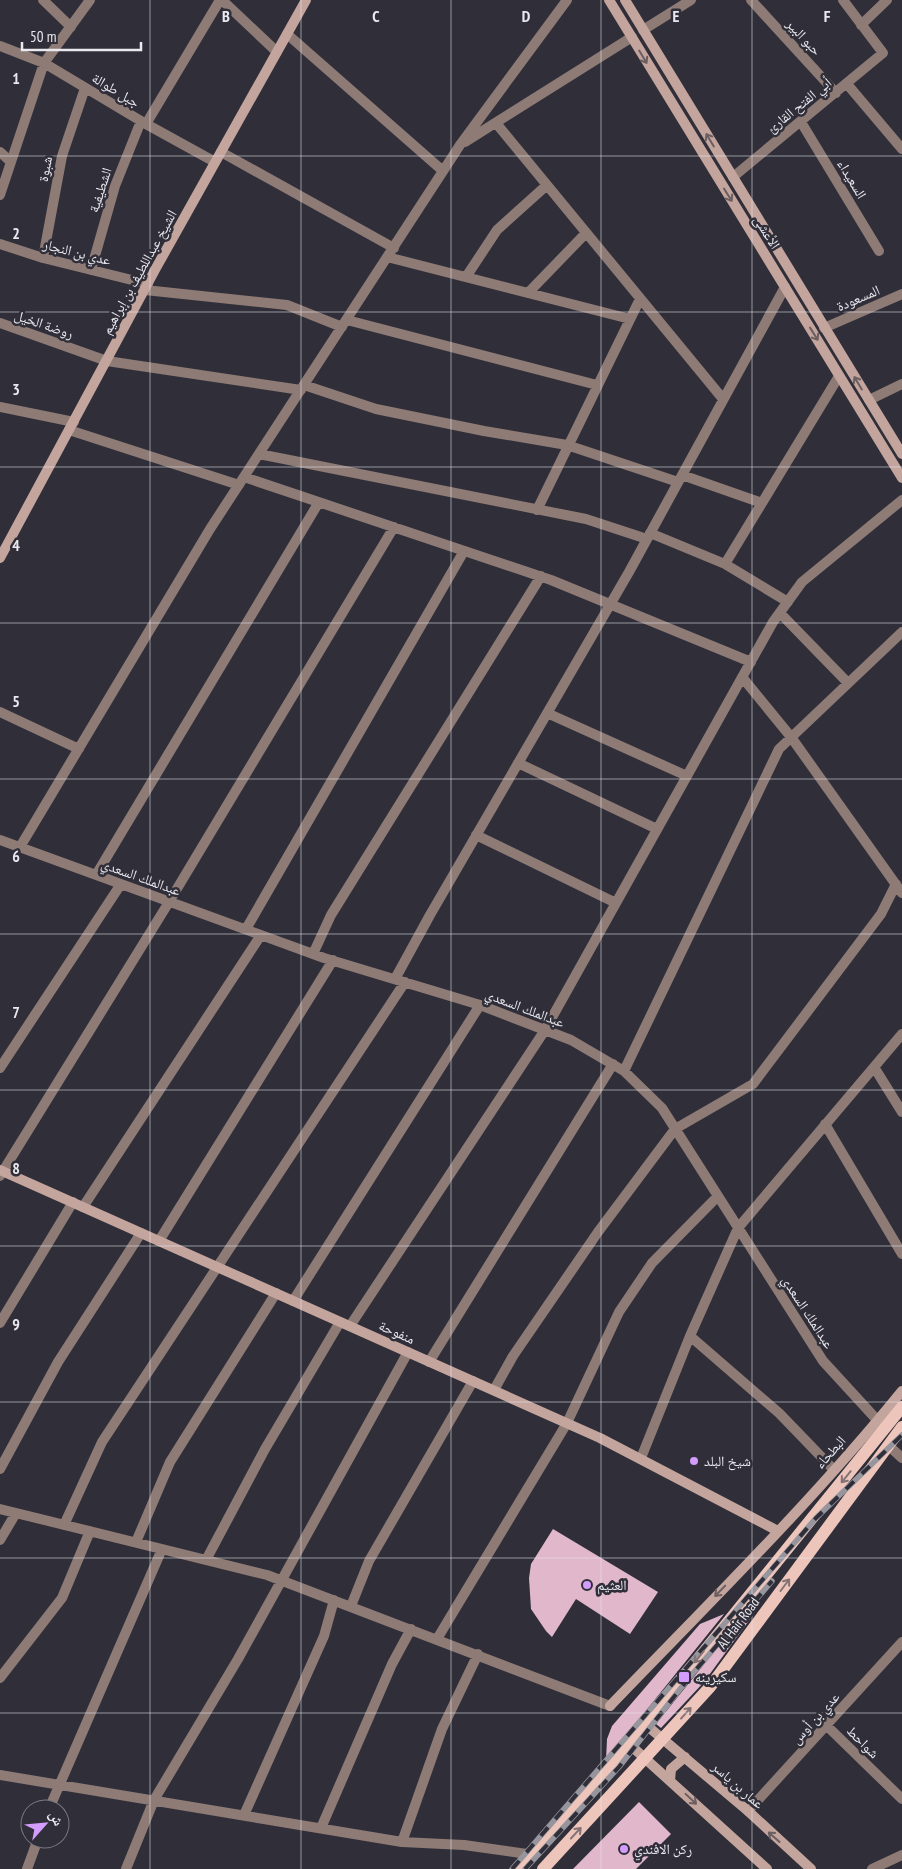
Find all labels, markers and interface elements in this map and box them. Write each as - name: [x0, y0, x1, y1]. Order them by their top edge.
- text: B: [222, 6, 230, 26]
- text: C: [372, 6, 380, 26]
- text: D: [522, 6, 531, 26]
- text: E: [673, 6, 680, 26]
- text: F: [824, 6, 831, 26]
- street label: حبو البير: [782, 14, 826, 59]
- scale bar: [22, 20, 141, 52]
- text: 50 m: [30, 27, 56, 46]
- one-way arrow: [639, 49, 649, 63]
- text: 1: [12, 68, 20, 88]
- street label: جبل طوالة: [89, 69, 143, 111]
- street label: أبي الفتح القارئ: [763, 73, 837, 139]
- one-way arrow: [704, 133, 714, 147]
- street label: شبوة: [34, 155, 56, 183]
- street label: السعيداء: [833, 156, 871, 202]
- street label: الشطيفية: [84, 165, 116, 215]
- one-way arrow: [724, 188, 734, 202]
- street label: الشيخ عبداللطيف بن إبراهيم: [97, 207, 182, 338]
- street label: الأعشى: [750, 212, 784, 252]
- text: 2: [12, 223, 20, 243]
- street label: عدي بن النجار: [40, 235, 113, 272]
- street label: المسعودة: [834, 281, 882, 315]
- street label: روضة الخيل: [12, 306, 76, 342]
- one-way arrow: [809, 326, 819, 340]
- one-way arrow: [853, 376, 864, 390]
- text: 3: [12, 379, 20, 399]
- text: 4: [12, 535, 20, 555]
- text: 5: [12, 691, 20, 711]
- text: 6: [12, 846, 20, 866]
- street label: عبدالملك السعدي: [98, 854, 183, 902]
- street label: عبدالملك السعدي: [482, 985, 567, 1034]
- text: 7: [12, 1002, 20, 1022]
- text: 8: [12, 1158, 20, 1178]
- street label: عبدالملك السعدي: [776, 1272, 838, 1353]
- text: 9: [12, 1314, 20, 1334]
- street label: منفوحة: [376, 1316, 418, 1348]
- street label: البطحاء: [811, 1432, 849, 1472]
- place label: شيخ البلد: [704, 1452, 751, 1471]
- marker: شيخ البلد: [688, 1455, 700, 1467]
- one-way arrow: [841, 1470, 852, 1483]
- place label: العثيم: [597, 1576, 627, 1595]
- one-way arrow: [780, 1578, 790, 1592]
- marker: العثيم: [581, 1579, 593, 1591]
- one-way arrow: [714, 1585, 726, 1597]
- street label: Al Hair Road: [713, 1594, 763, 1652]
- one-way arrow: [694, 1650, 705, 1663]
- place label: سكيرينه: [695, 1668, 737, 1686]
- marker: سكيرينه: [677, 1670, 691, 1684]
- street label: عدي بن أوس: [787, 1688, 845, 1750]
- one-way arrow: [680, 1707, 692, 1720]
- street label: شواحط: [843, 1722, 883, 1762]
- street label: عمار بن ياسر: [708, 1757, 768, 1812]
- one-way arrow: [684, 1793, 697, 1805]
- north arrow: [20, 1799, 70, 1849]
- text: ش: [45, 1807, 68, 1829]
- one-way arrow: [570, 1827, 582, 1840]
- one-way arrow: [768, 1831, 781, 1842]
- place label: ركن الافندي: [634, 1840, 692, 1861]
- marker: ركن الافندي: [618, 1843, 630, 1855]

